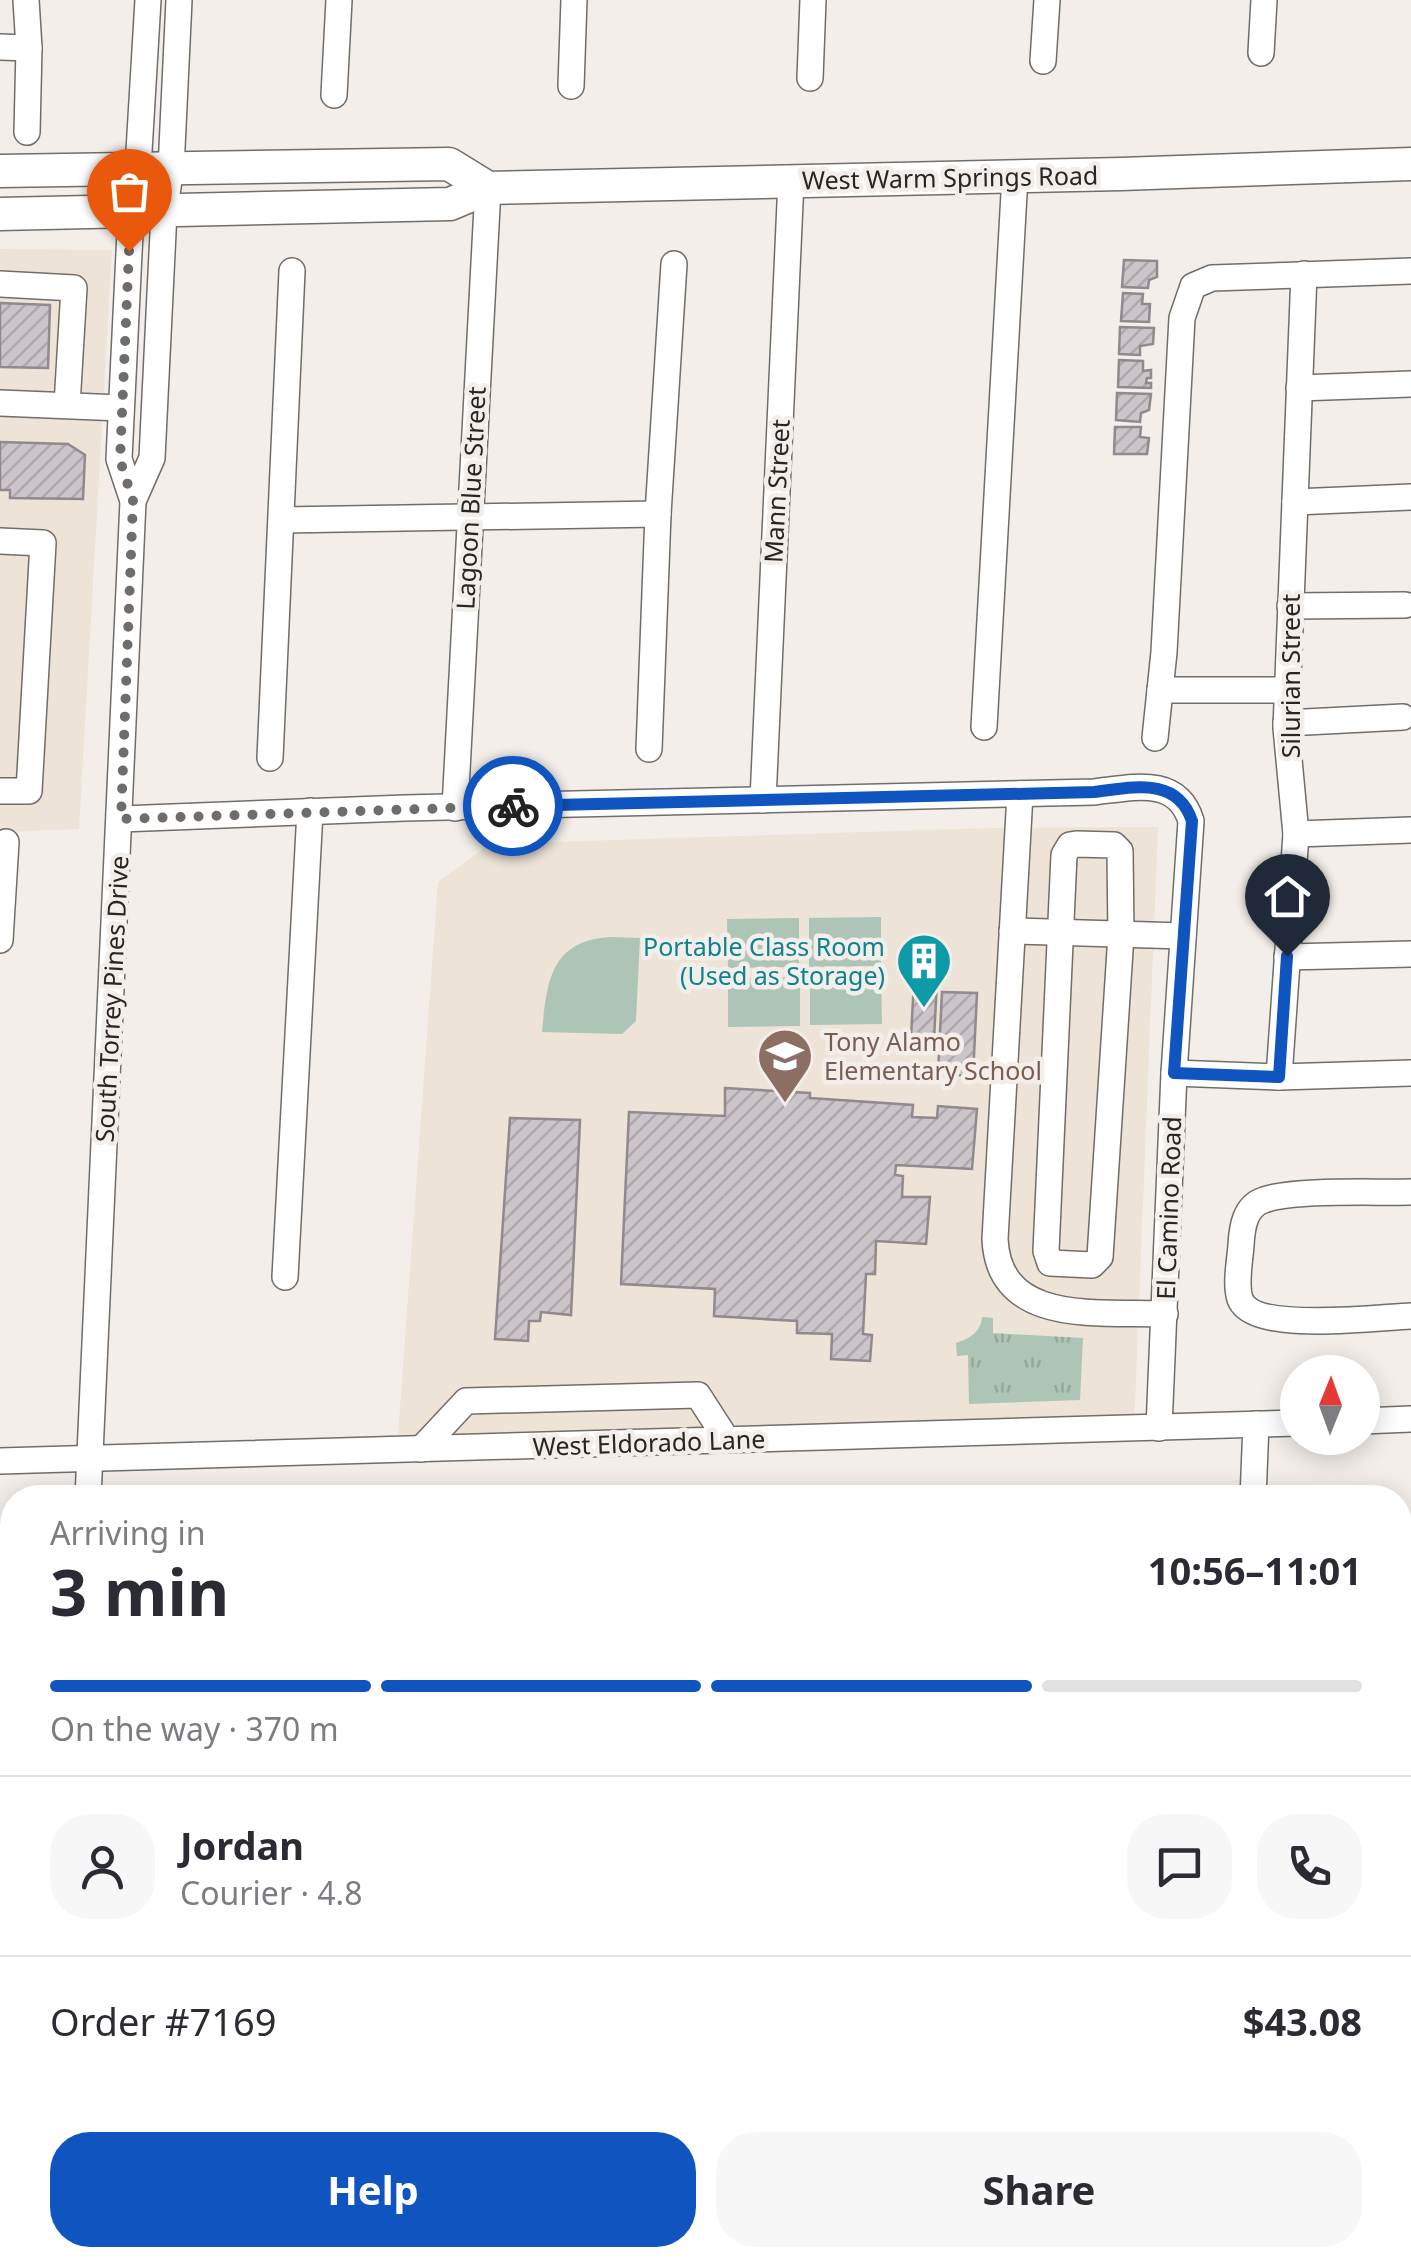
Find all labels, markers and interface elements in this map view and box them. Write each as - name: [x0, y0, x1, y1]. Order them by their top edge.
- pin: [87, 149, 172, 252]
- street label: West Warm Springs Road: [801, 157, 1099, 197]
- icon: bag: [102, 164, 157, 219]
- street label: Lagoon Blue Street: [447, 386, 493, 610]
- street label: Mann Street: [755, 418, 797, 564]
- street label: Silurian Street: [1273, 594, 1307, 758]
- courier: [463, 756, 563, 856]
- icon: bike: [486, 779, 541, 834]
- pin: [1245, 854, 1330, 957]
- street label: South Torrey Pines Drive: [87, 855, 135, 1143]
- icon: home: [1260, 869, 1315, 924]
- place label: Portable Class Room (Used as Storage): [643, 929, 885, 992]
- building icon: Portable Class Room (Used as Storage): [894, 931, 954, 1010]
- place label: Tony Alamo Elementary School: [824, 1024, 1042, 1087]
- school or university icon: Tony Alamo Elementary School: [755, 1026, 815, 1105]
- street label: El Camino Road: [1148, 1116, 1188, 1300]
- north arrow: [1280, 1355, 1380, 1455]
- map controls: [1280, 1355, 1380, 1455]
- street label: West Eldorado Lane: [532, 1421, 766, 1463]
- text: Arriving in: [50, 1511, 205, 1554]
- text: 10:56–11:01: [1148, 1544, 1362, 1596]
- text: 3 min: [50, 1547, 229, 1635]
- text: On the way · 370 m: [50, 1707, 339, 1750]
- button: person: [50, 1814, 155, 1919]
- button: chat: [1127, 1814, 1232, 1919]
- button: phone: [1257, 1814, 1362, 1919]
- text: Jordan: [180, 1819, 304, 1871]
- text: Courier · 4.8: [180, 1871, 363, 1914]
- text: Order #7169: [50, 1995, 276, 2047]
- text: $43.08: [1243, 1995, 1362, 2047]
- button: Help: [50, 2132, 696, 2247]
- button: Share: [716, 2132, 1362, 2247]

